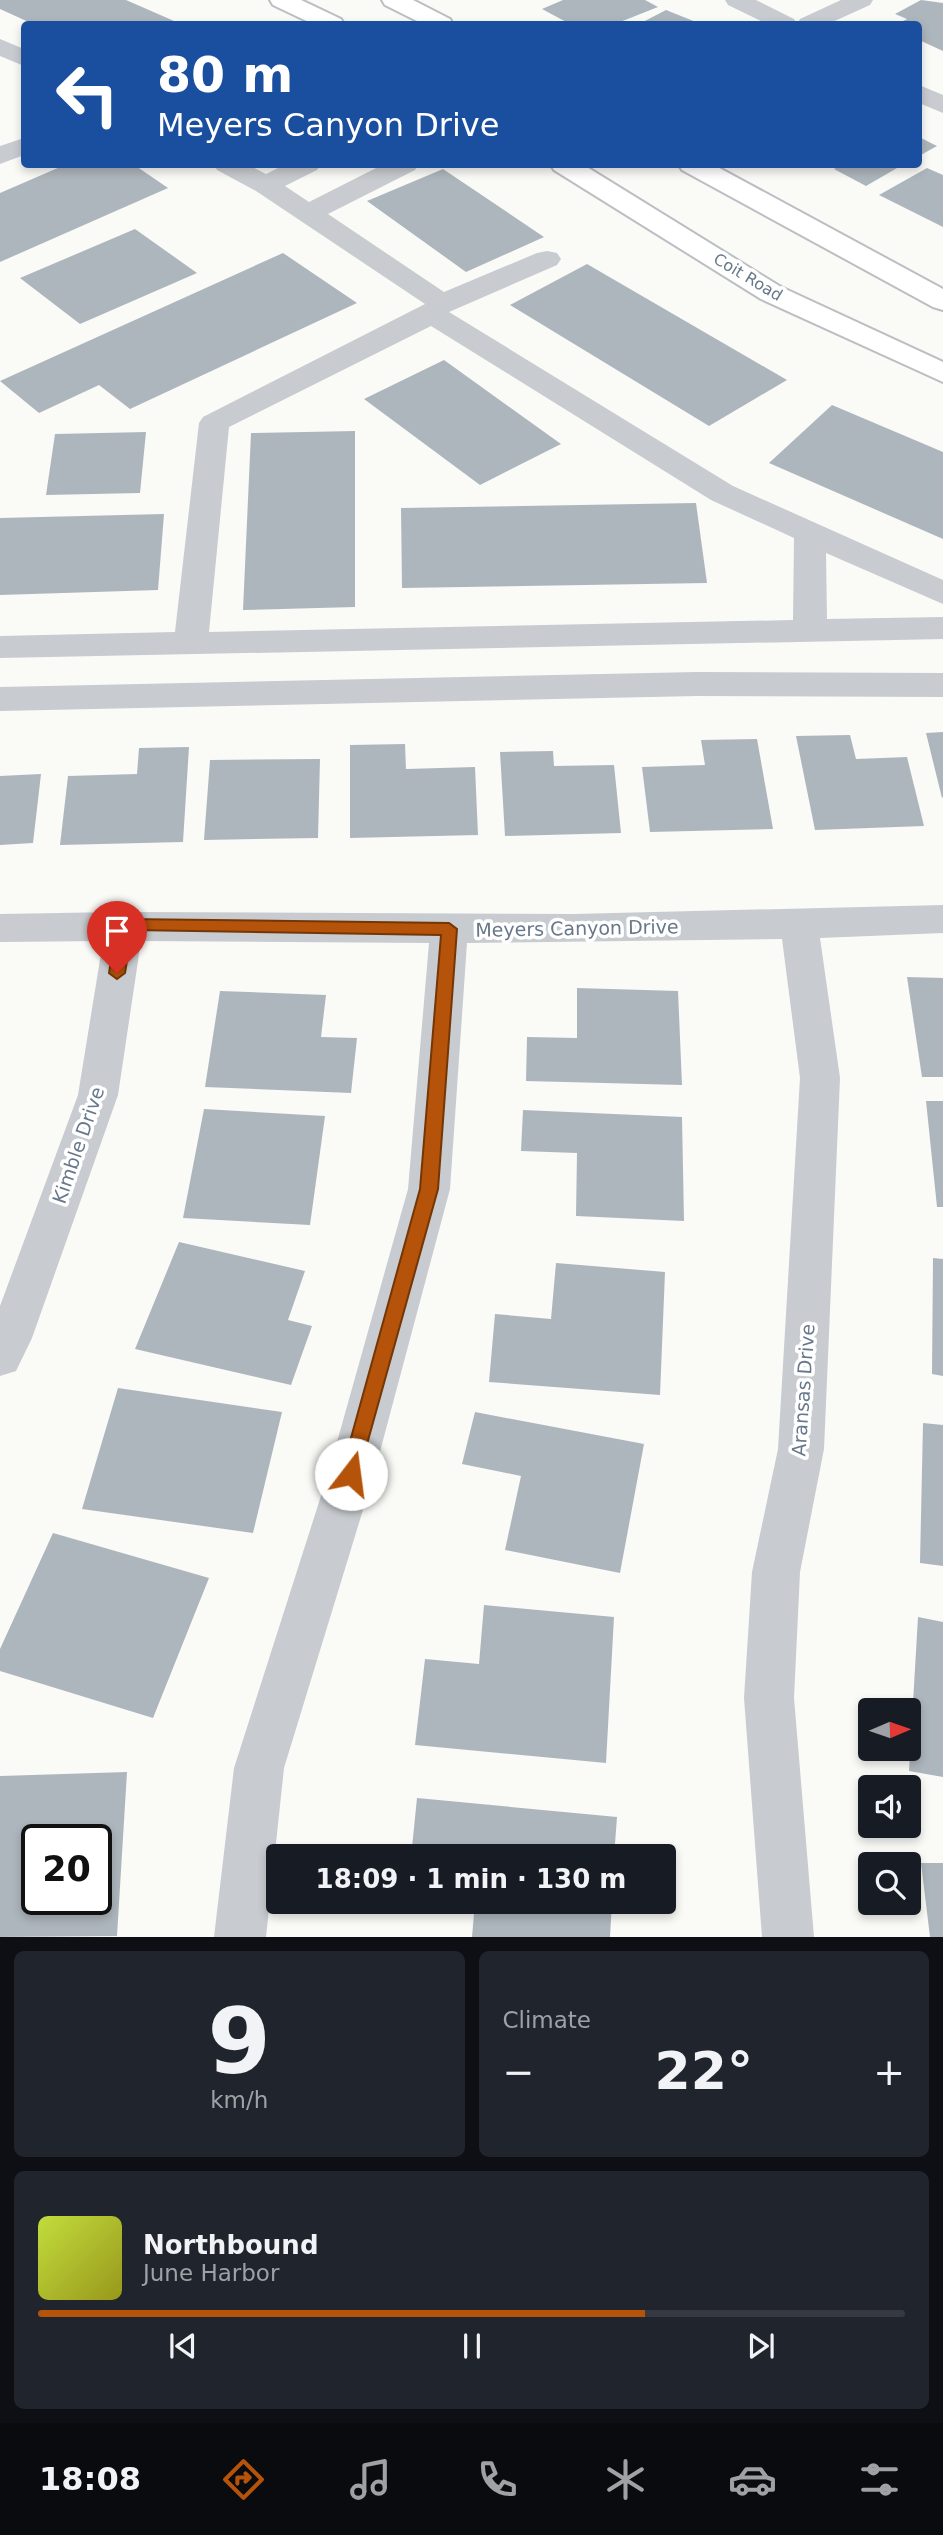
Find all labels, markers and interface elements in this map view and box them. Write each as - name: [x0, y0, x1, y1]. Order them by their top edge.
- text: 80 m: [157, 47, 293, 104]
- icon: left: [42, 49, 133, 140]
- text: Meyers Canyon Drive: [157, 106, 499, 144]
- street label: Coit Road: [710, 249, 786, 305]
- pin: [87, 901, 147, 973]
- icon: arrive: [98, 912, 136, 950]
- street label: Meyers Canyon Drive: [475, 915, 679, 941]
- street label: Kimble Drive: [48, 1084, 108, 1206]
- street label: Aransas Drive: [787, 1323, 819, 1457]
- position arrow: [314, 1437, 388, 1511]
- north arrow: [858, 1698, 920, 1760]
- map controls: [858, 1698, 921, 1915]
- button: sound: [858, 1775, 921, 1838]
- speed limit sign: 20: [21, 1824, 112, 1915]
- button: search: [858, 1852, 921, 1915]
- text: 18:09 · 1 min · 130 m: [316, 1864, 626, 1894]
- text: 9: [208, 1989, 271, 2094]
- text: Climate: [503, 2007, 591, 2033]
- text: 22°: [655, 2041, 753, 2101]
- text: −: [503, 2050, 534, 2094]
- text: +: [873, 2050, 905, 2094]
- text: km/h: [210, 2087, 268, 2113]
- text: Northbound: [143, 2230, 319, 2260]
- text: June Harbor: [143, 2260, 279, 2286]
- icon: previous: [164, 2327, 202, 2365]
- icon: pause: [453, 2327, 491, 2365]
- icon: next: [742, 2327, 780, 2365]
- icon: directions: [219, 2455, 268, 2504]
- icon: music: [346, 2455, 395, 2504]
- icon: phone: [473, 2455, 522, 2504]
- icon: climate: [601, 2455, 650, 2504]
- icon: car: [728, 2455, 777, 2504]
- icon: filters: [855, 2455, 904, 2504]
- text: 18:08: [39, 2460, 141, 2498]

